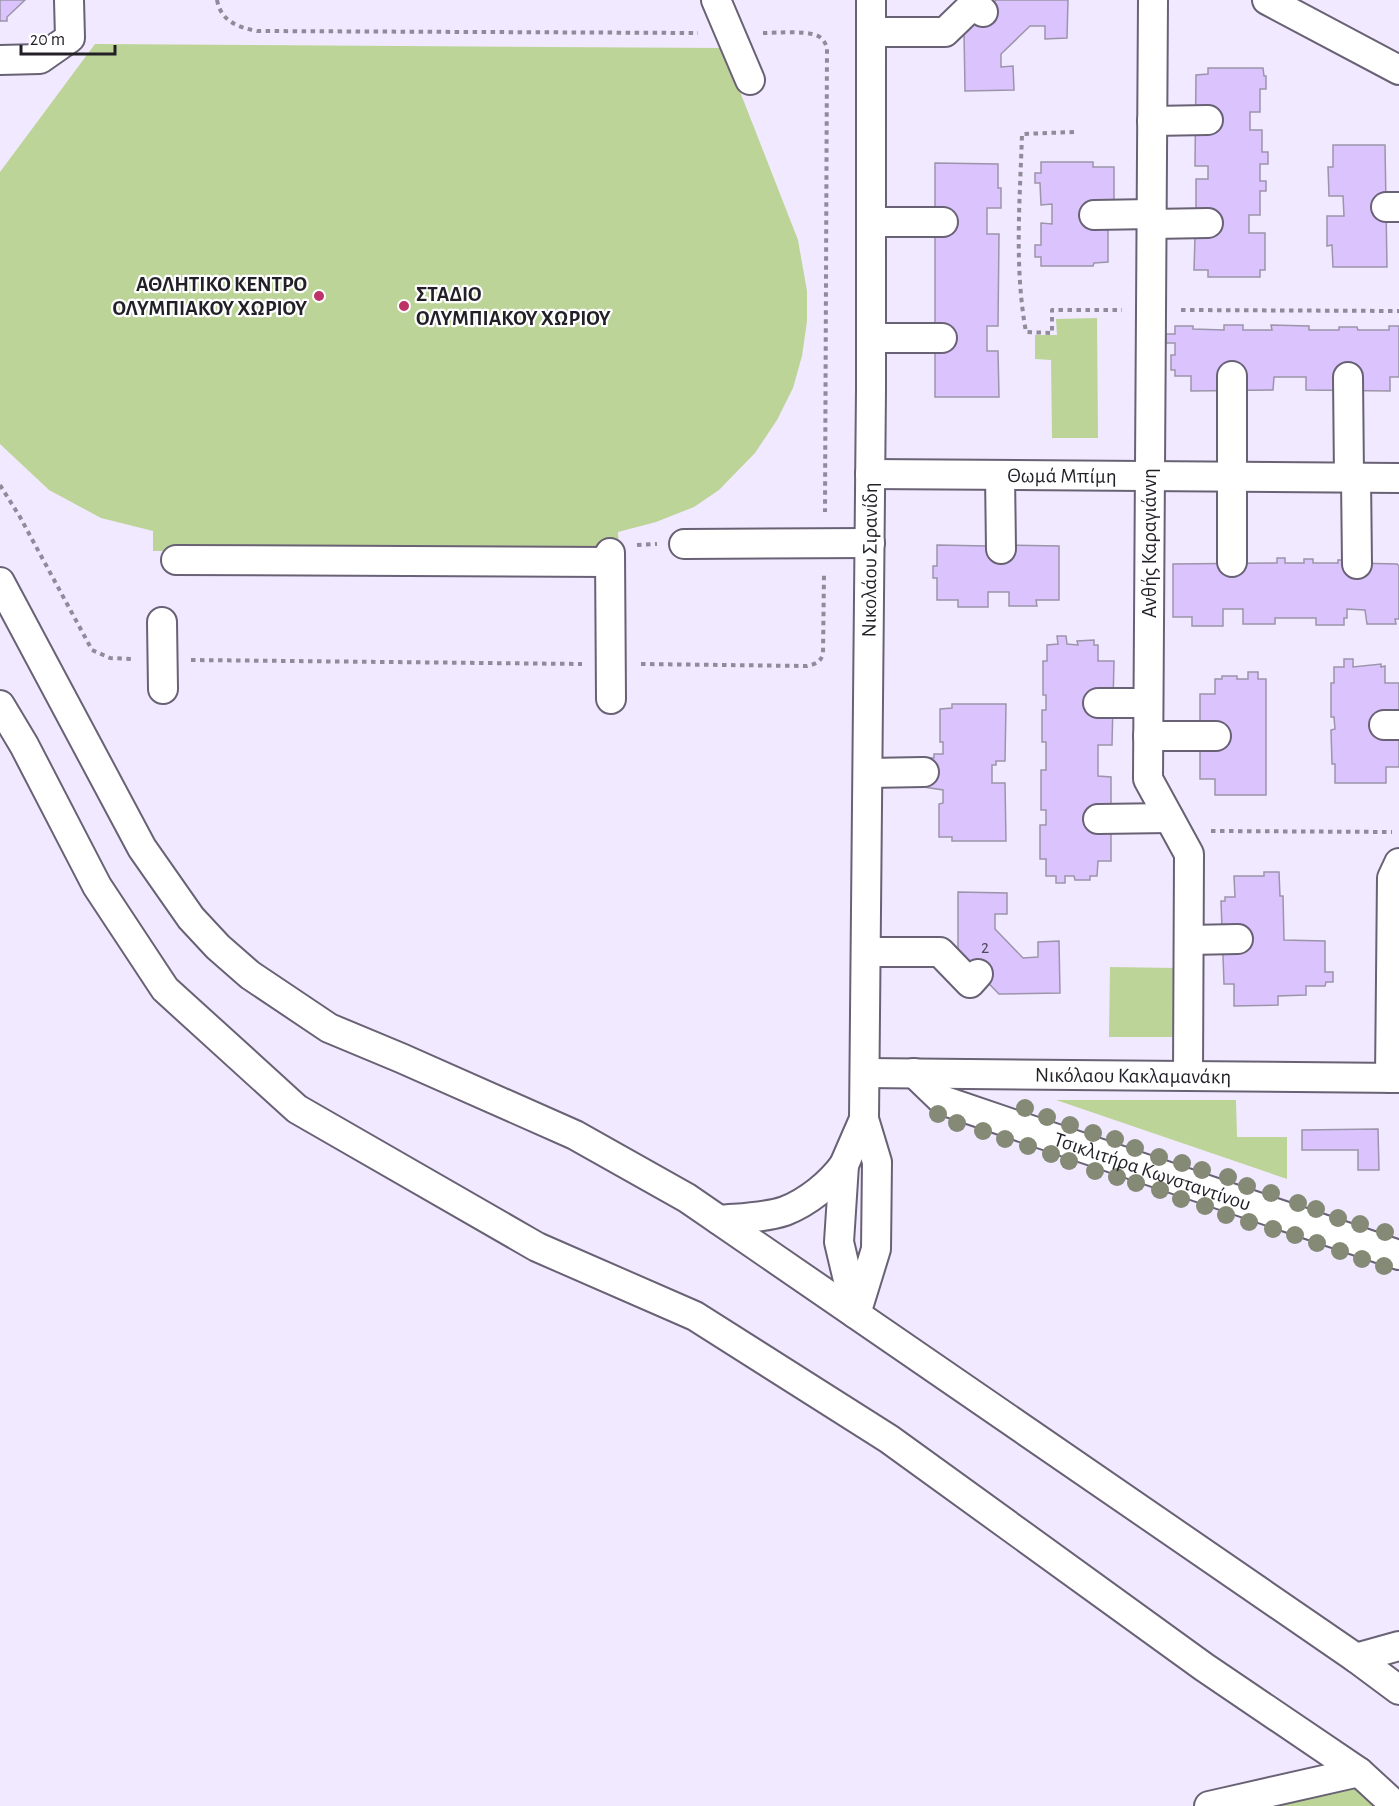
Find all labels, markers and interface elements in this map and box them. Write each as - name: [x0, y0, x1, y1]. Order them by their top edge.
- scale bar: [21, 18, 116, 56]
- text: 20 m: [30, 31, 65, 49]
- place label: ΑΘΛΗΤΙΚΟ ΚΕΝΤΡΟ ΟΛΥΜΠΙΑΚΟΥ ΧΩΡΙΟΥ: [112, 274, 307, 319]
- place label: ΣΤΑΔΙΟ ΟΛΥΜΠΙΑΚΟΥ ΧΩΡΙΟΥ: [416, 284, 611, 329]
- marker: ΑΘΛΗΤΙΚΟ ΚΕΝΤΡΟ ΟΛΥΜΠΙΑΚΟΥ ΧΩΡΙΟΥ: [312, 289, 326, 303]
- marker: ΣΤΑΔΙΟ ΟΛΥΜΠΙΑΚΟΥ ΧΩΡΙΟΥ: [397, 299, 411, 313]
- street label: Θωμά Μπίμη: [1007, 465, 1117, 487]
- street label: Ανθής Καραγιάννη: [1139, 468, 1160, 618]
- street label: Νικολάου Σιρανίδη: [859, 482, 881, 638]
- house number: 2: [981, 939, 989, 957]
- street label: Νικόλαου Κακλαμανάκη: [1035, 1065, 1231, 1087]
- street label: Τσικλιτήρα Κωνσταντίνου: [1051, 1129, 1253, 1215]

